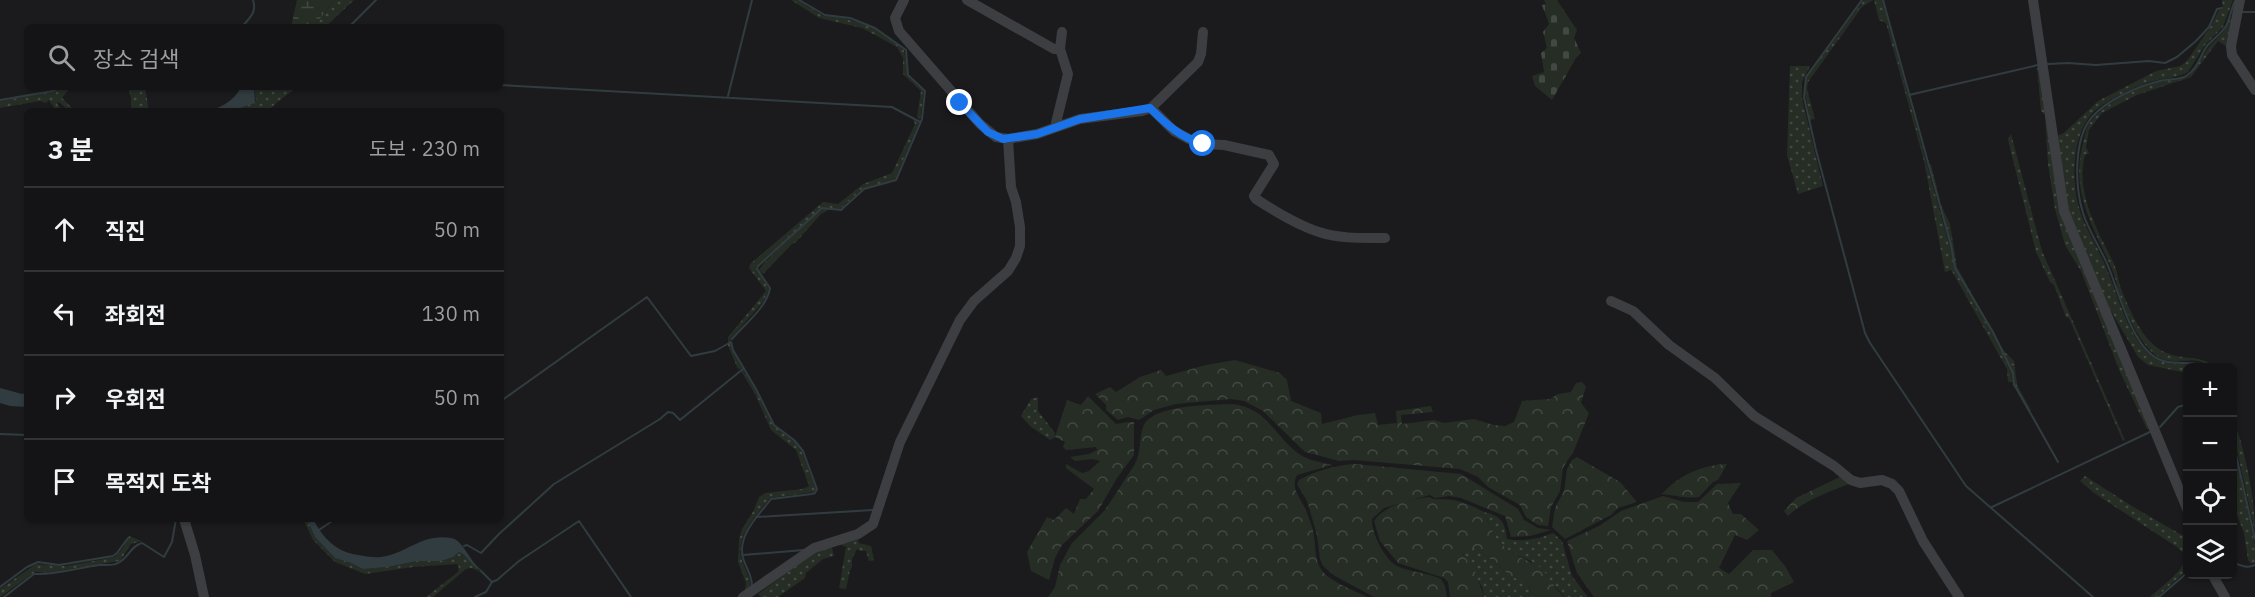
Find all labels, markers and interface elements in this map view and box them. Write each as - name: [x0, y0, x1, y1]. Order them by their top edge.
- search box: [24, 24, 504, 90]
- icon: search: [45, 41, 78, 74]
- text: 장소 검색: [93, 44, 179, 73]
- route end: [946, 89, 972, 115]
- route start: [1189, 130, 1215, 156]
- text: 3 분: [48, 132, 94, 166]
- text: 도보 · 230 m: [369, 135, 480, 162]
- icon: ahead: [48, 213, 81, 246]
- text: 직진: [105, 216, 145, 245]
- text: 50 m: [434, 216, 480, 243]
- icon: left: [48, 297, 81, 330]
- text: 좌회전: [105, 300, 166, 329]
- text: 130 m: [422, 300, 480, 327]
- map controls: [2183, 363, 2237, 579]
- button: +: [2183, 363, 2237, 417]
- icon: right: [48, 381, 81, 414]
- text: 우회전: [105, 384, 166, 413]
- text: 50 m: [434, 384, 480, 411]
- button: −: [2183, 417, 2237, 471]
- icon: arrive: [48, 465, 81, 498]
- text: 목적지 도착: [105, 468, 211, 497]
- button: locate: [2183, 471, 2237, 525]
- button: layers: [2183, 525, 2237, 579]

